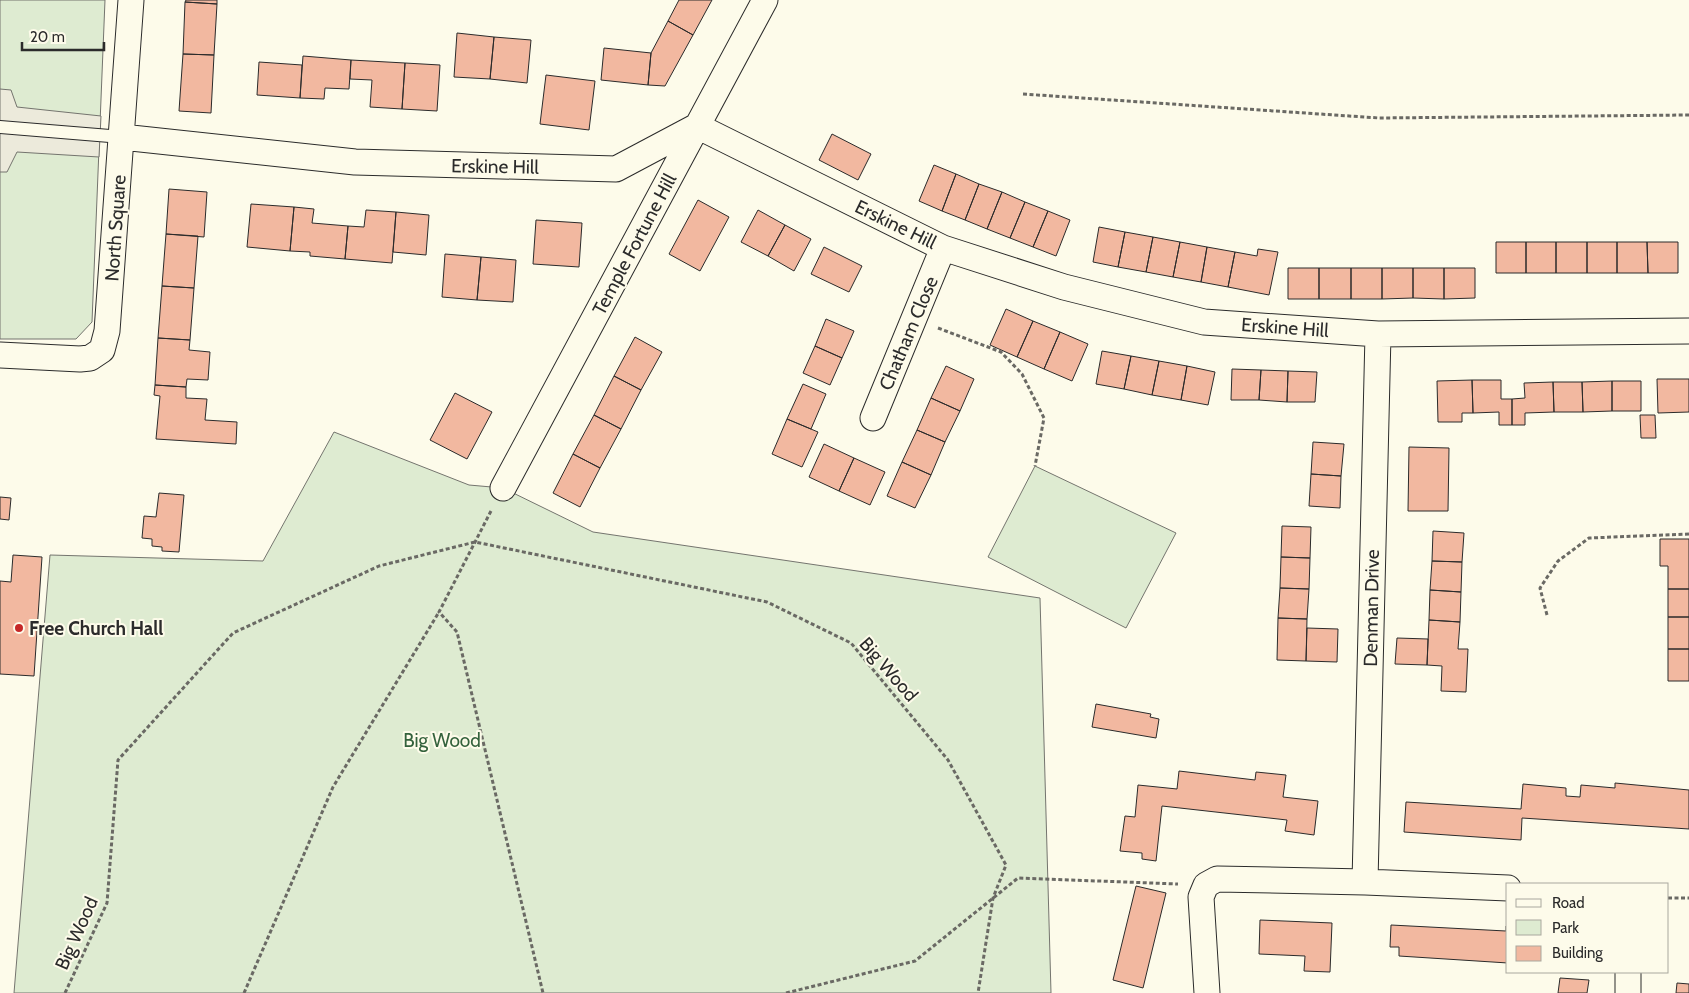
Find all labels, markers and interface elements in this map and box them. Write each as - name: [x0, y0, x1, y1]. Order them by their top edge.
- scale bar: [22, 20, 105, 52]
- text: 20 m: [30, 28, 65, 46]
- street label: Erskine Hill: [451, 154, 540, 179]
- street label: Temple Fortune Hill: [587, 169, 682, 319]
- street label: North Square: [100, 174, 131, 282]
- street label: Erskine Hill: [851, 195, 941, 254]
- street label: Chatham Close: [874, 272, 943, 394]
- street label: Erskine Hill: [1240, 313, 1330, 342]
- street label: Denman Drive: [1359, 549, 1384, 667]
- place label: Free Church Hall: [29, 617, 163, 640]
- marker: Free Church Hall: [13, 622, 25, 634]
- street label: Big Wood: [854, 632, 923, 706]
- park label: Big Wood: [403, 729, 481, 752]
- legend: [1506, 883, 1669, 973]
- street label: Big Wood: [50, 893, 103, 973]
- text: Road: [1552, 894, 1585, 912]
- text: Park: [1552, 919, 1579, 937]
- text: Building: [1552, 944, 1603, 962]

